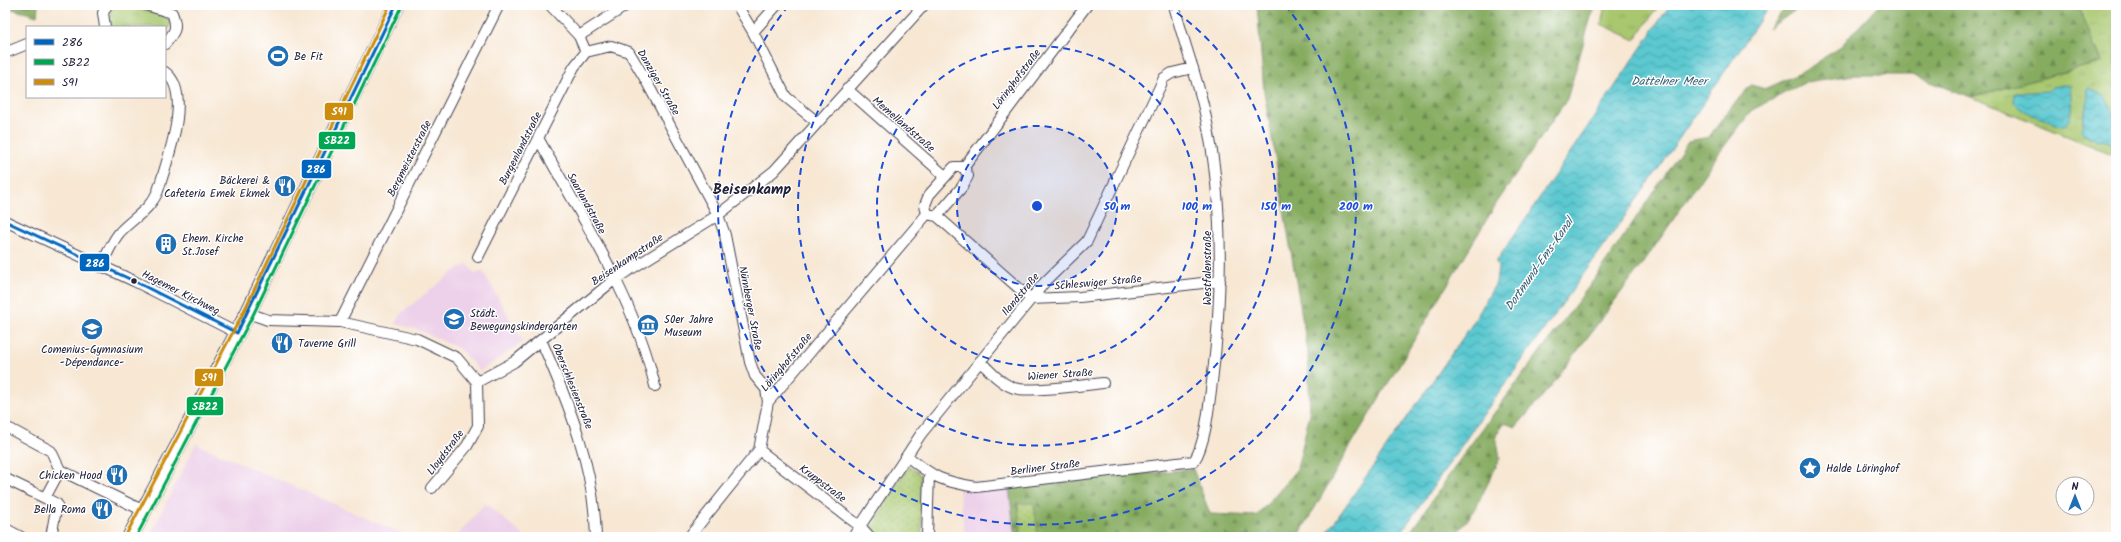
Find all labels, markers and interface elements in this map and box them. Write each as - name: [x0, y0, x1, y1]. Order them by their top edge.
- legend: [26, 26, 166, 98]
- text: 286: [62, 33, 83, 52]
- sports icon: Be Fit: [265, 43, 291, 69]
- street label: Löringhofstraße: [988, 45, 1046, 114]
- street label: Danziger Straße: [632, 46, 684, 119]
- place label: Be Fit: [294, 48, 324, 66]
- text: SB22: [62, 53, 90, 72]
- water label: Dattelner Meer: [1631, 72, 1710, 91]
- text: S91: [62, 73, 78, 92]
- street label: Memellandstraße: [868, 92, 939, 157]
- line badge: S91: [324, 102, 354, 121]
- text: S91: [332, 103, 347, 121]
- street label: Burgenlandstraße: [495, 109, 547, 188]
- street label: Bergmeisterstraße: [383, 117, 437, 200]
- line badge: SB22: [318, 131, 356, 150]
- text: SB22: [324, 132, 350, 150]
- line badge: 286: [301, 159, 332, 179]
- text: 286: [307, 161, 325, 179]
- street label: Saarlandstraße: [562, 169, 611, 238]
- place label: Bäckerei & Cafeteria Emek Ekmek: [164, 172, 271, 203]
- restaurant icon: Bäckerei & Cafeteria Emek Ekmek: [272, 173, 298, 199]
- district label: Beisenkamp: [713, 178, 791, 202]
- text: 50 m: [1103, 197, 1131, 216]
- text: 100 m: [1182, 197, 1212, 216]
- text: 150 m: [1261, 197, 1291, 216]
- text: 200 m: [1339, 197, 1373, 216]
- centre of rings: [1030, 199, 1044, 213]
- water label: Dortmund-Ems-Kanal: [1500, 212, 1580, 315]
- street label: Beisenkampstraße: [588, 229, 667, 291]
- place label: Ehem. Kirche St.Josef: [182, 230, 244, 261]
- building icon: Ehem. Kirche St.Josef: [153, 231, 179, 257]
- street label: Westfalenstraße: [1199, 231, 1217, 305]
- line badge: 286: [79, 253, 110, 272]
- text: 286: [86, 255, 104, 273]
- street label: Hagemer Kirchweg: [138, 265, 223, 320]
- street label: Nürnberger Straße: [733, 265, 767, 352]
- street label: Ilandstraße: [997, 269, 1044, 320]
- street label: Schleswiger Straße: [1054, 270, 1142, 296]
- unlabelled marker: [129, 276, 139, 286]
- place label: Städt. Bewegungskindergarten: [470, 305, 578, 336]
- school or university icon: Städt. Bewegungskindergarten: [441, 306, 467, 332]
- place label: 50er Jahre Museum: [664, 311, 713, 342]
- museum icon: 50er Jahre Museum: [635, 312, 661, 338]
- school or university icon: Comenius-Gymnasium -Dépendance-: [79, 316, 105, 342]
- street label: Löringhofstraße: [757, 329, 817, 396]
- restaurant icon: Taverne Grill: [269, 330, 295, 356]
- place label: Taverne Grill: [298, 335, 356, 353]
- place label: Comenius-Gymnasium -Dépendance-: [41, 341, 143, 372]
- street label: Oberschlesienstraße: [547, 341, 598, 432]
- street label: Wiener Straße: [1027, 364, 1093, 386]
- line badge: S91: [194, 368, 224, 387]
- text: S91: [202, 369, 217, 387]
- line badge: SB22: [186, 396, 224, 416]
- text: SB22: [192, 398, 218, 416]
- street label: Lloydstraße: [423, 426, 469, 479]
- street label: Berliner Straße: [1009, 455, 1081, 481]
- place icon: Halde Löringhof: [1797, 455, 1823, 481]
- street label: Kruppstraße: [795, 460, 850, 508]
- place label: Halde Löringhof: [1826, 460, 1901, 478]
- restaurant icon: Chicken Hood: [104, 462, 130, 488]
- place label: Chicken Hood: [39, 467, 102, 485]
- north arrow: [2055, 476, 2095, 516]
- text: N: [2072, 478, 2079, 496]
- restaurant icon: Bella Roma: [89, 496, 115, 522]
- place label: Bella Roma: [34, 501, 86, 519]

